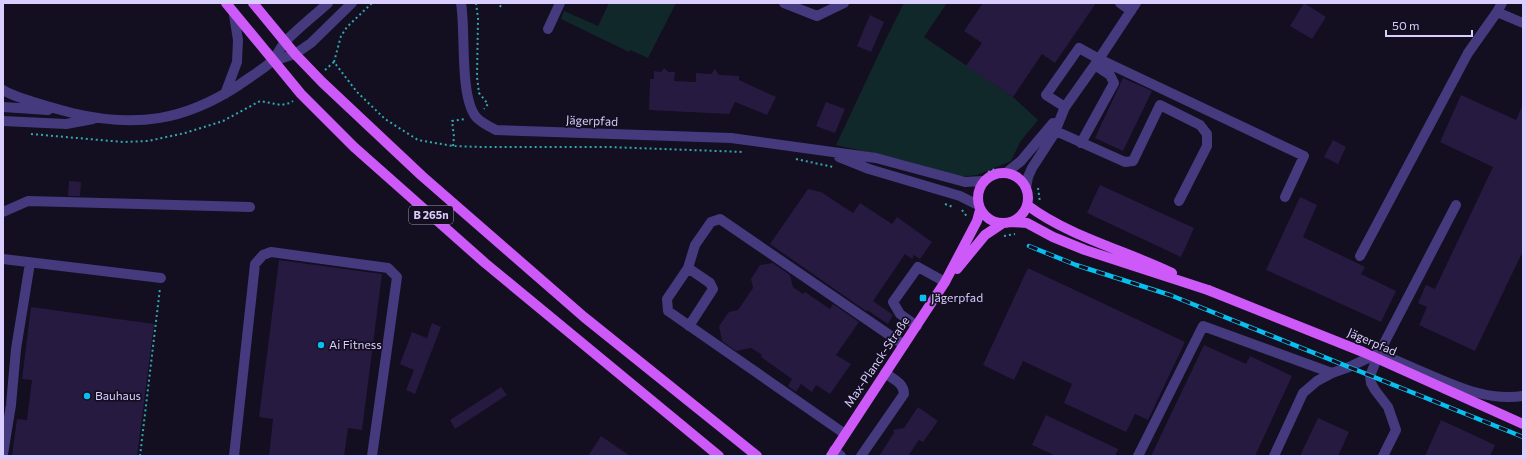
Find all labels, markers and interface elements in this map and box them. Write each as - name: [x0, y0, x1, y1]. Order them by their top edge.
- scale bar: [1386, 12, 1472, 38]
- text: 50 m: [1392, 18, 1420, 32]
- street label: Jägerpfad: [566, 112, 618, 129]
- road number: B 265n: [409, 206, 453, 224]
- place label: Jägerpfad: [931, 290, 983, 305]
- marker: Jägerpfad: [918, 293, 928, 303]
- street label: Max-Planck-Straße: [841, 313, 912, 409]
- street label: Jägerpfad: [1345, 324, 1399, 359]
- place label: Ai Fitness: [329, 337, 382, 351]
- marker: Ai Fitness: [316, 340, 326, 350]
- place label: Bauhaus: [95, 388, 141, 402]
- marker: Bauhaus: [82, 391, 92, 401]

